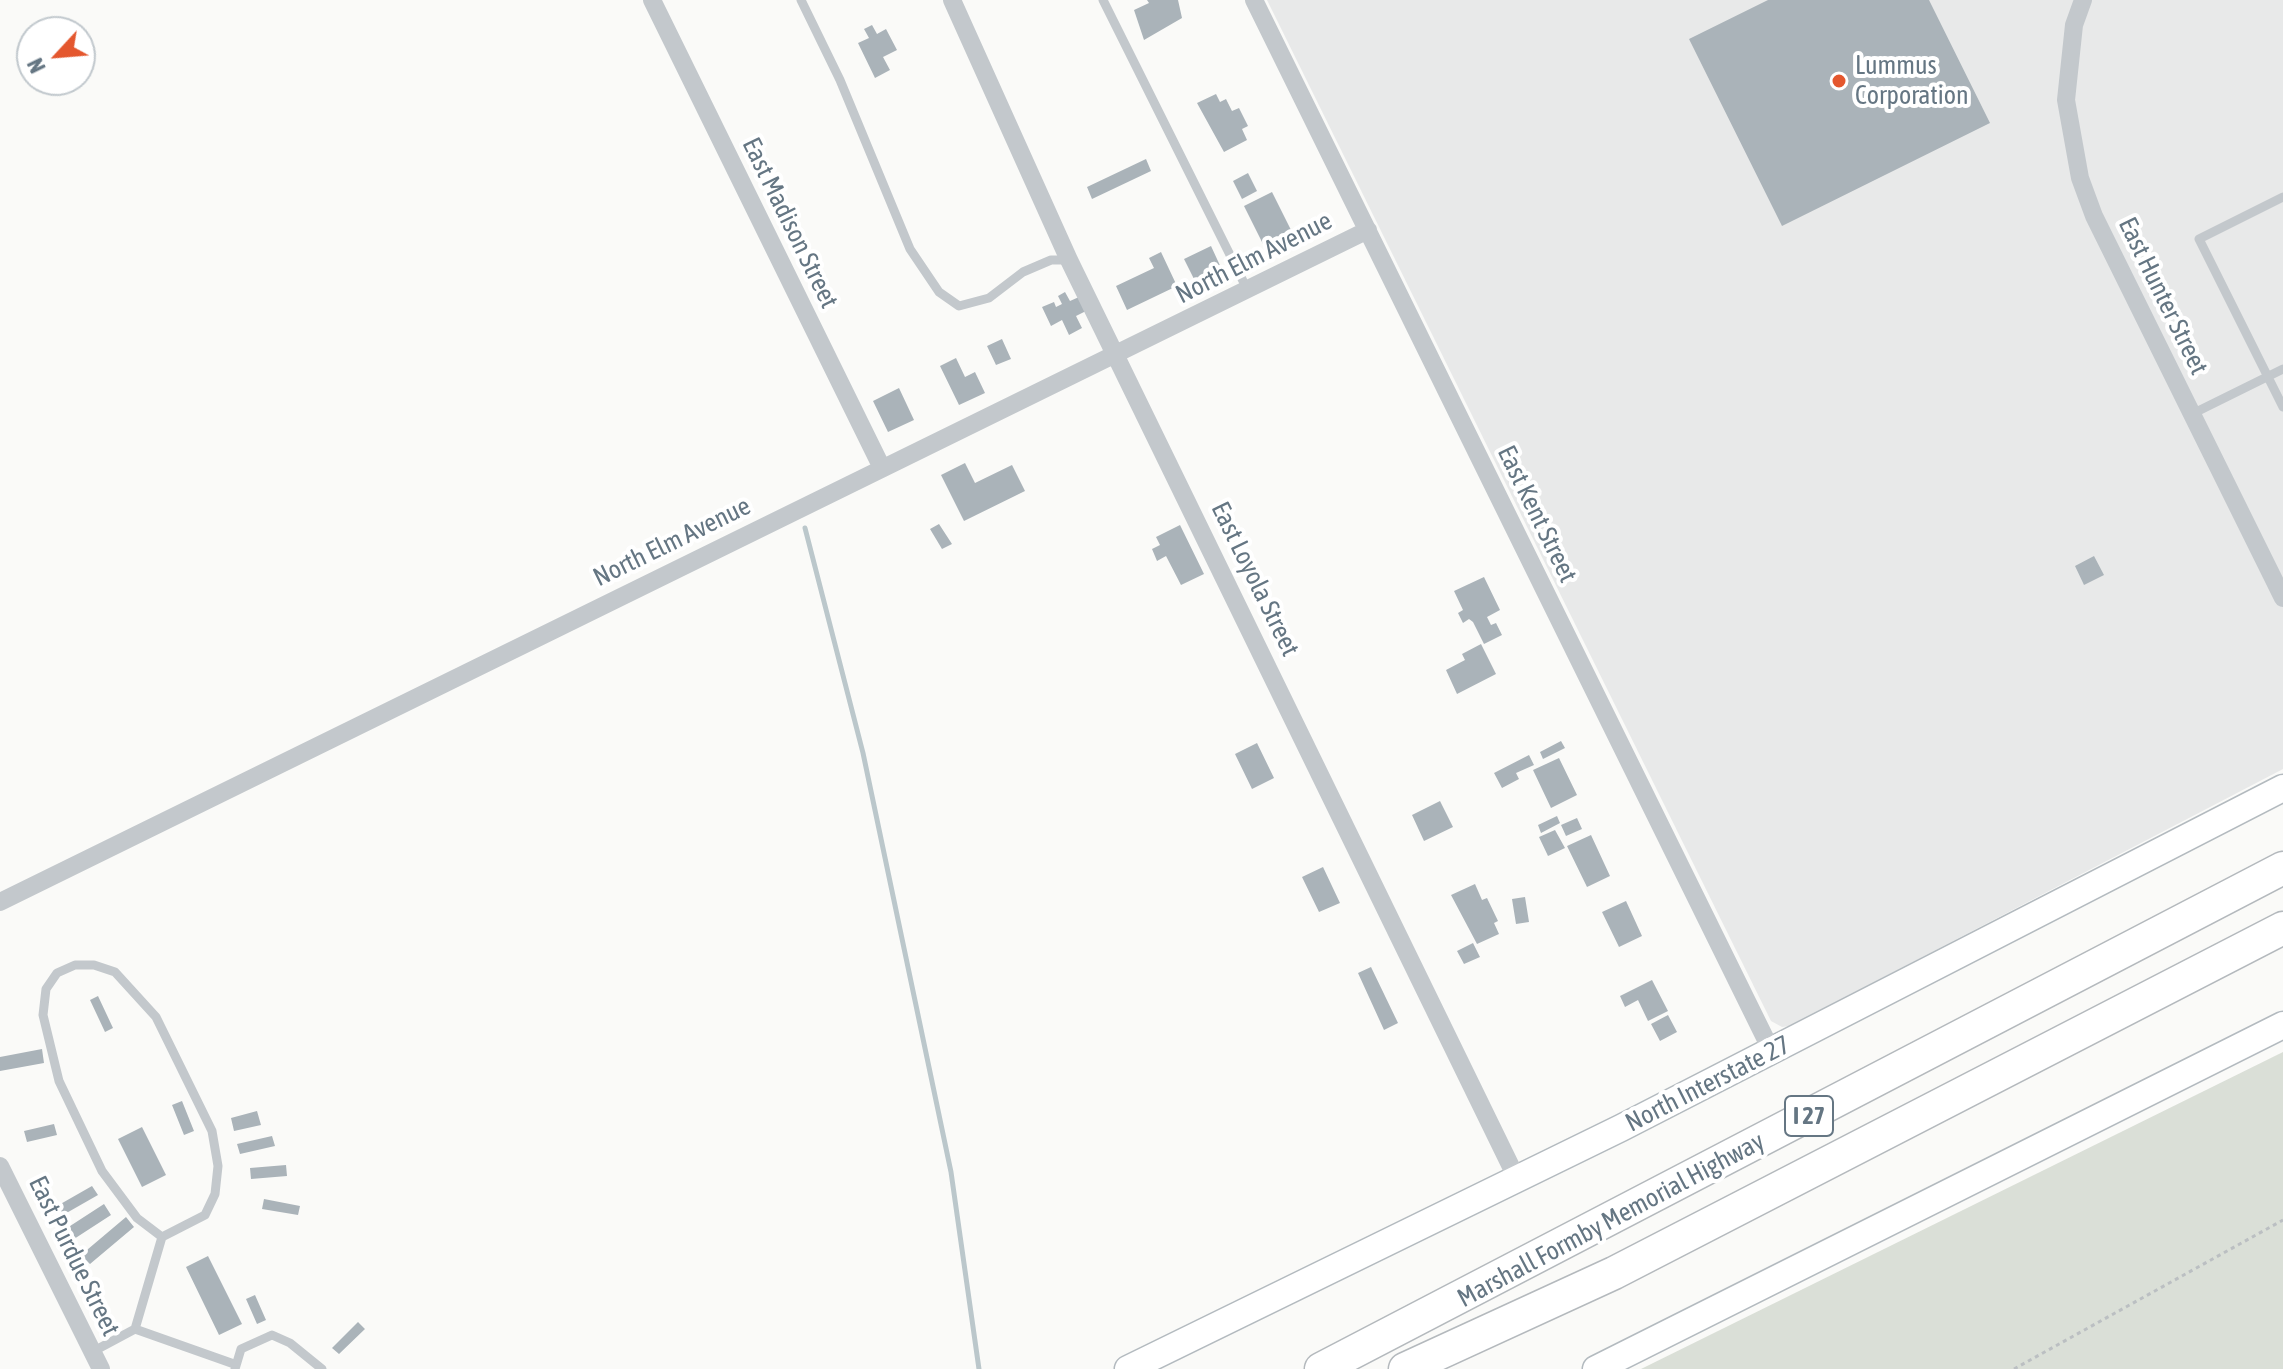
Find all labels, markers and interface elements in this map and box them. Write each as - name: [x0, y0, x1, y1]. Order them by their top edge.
- north arrow: [16, 16, 96, 96]
- place label: Lummus Corporation: [1855, 50, 1969, 112]
- text: N: [22, 54, 51, 77]
- marker: Lummus Corporation: [1830, 72, 1848, 90]
- street label: East Madison Street: [735, 133, 845, 313]
- street label: North Elm Avenue: [1171, 205, 1337, 311]
- street label: East Hunter Street: [2112, 212, 2214, 380]
- street label: East Kent Street: [1491, 441, 1583, 587]
- street label: North Elm Avenue: [588, 491, 756, 593]
- street label: East Loyola Street: [1204, 497, 1306, 661]
- street label: North Interstate 27: [1621, 1029, 1795, 1139]
- road number: I 27: [1785, 1096, 1833, 1136]
- street label: Marshall Formby Memorial Highway: [1452, 1126, 1770, 1314]
- street label: East Purdue Street: [22, 1171, 126, 1341]

